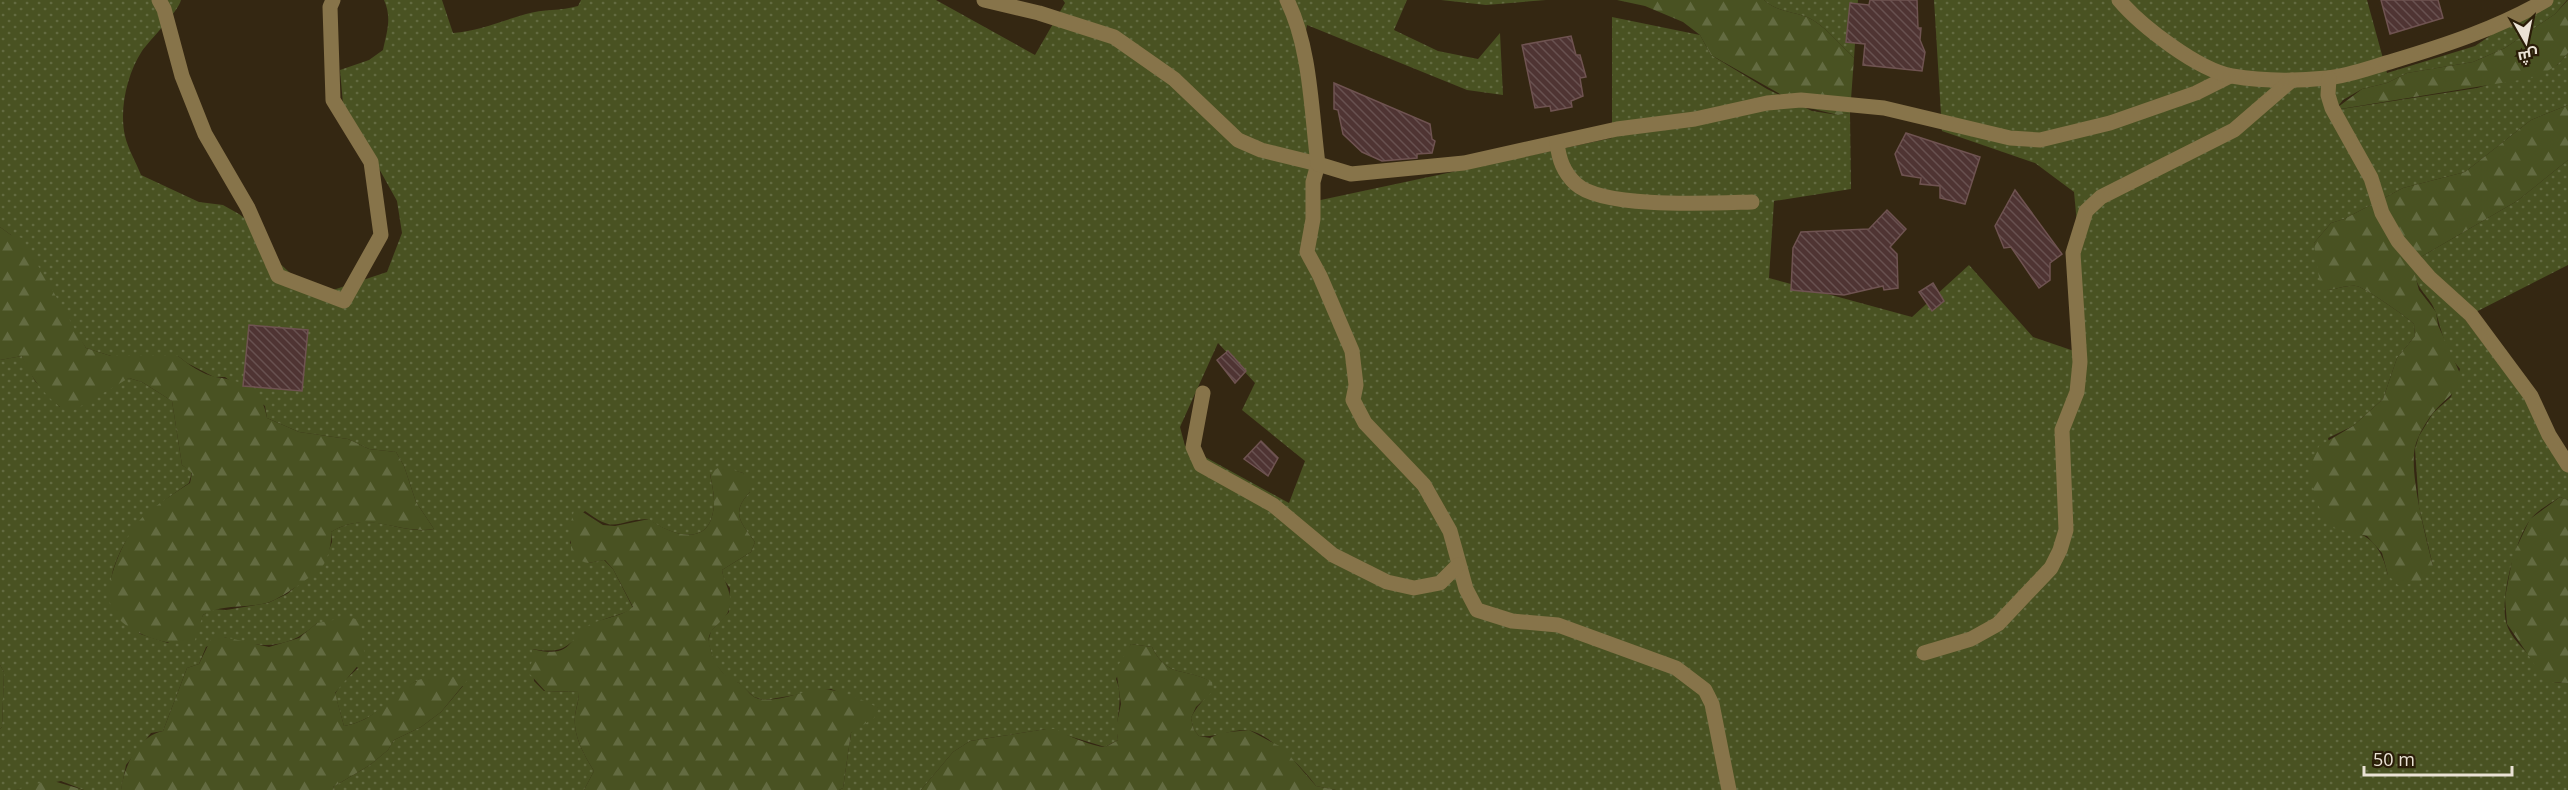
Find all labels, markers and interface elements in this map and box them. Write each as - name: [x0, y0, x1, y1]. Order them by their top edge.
- north arrow: [2496, 12, 2556, 72]
- text: ش: [2516, 44, 2540, 69]
- scale bar: [2364, 739, 2512, 777]
- text: 50 m: [2373, 747, 2415, 771]

